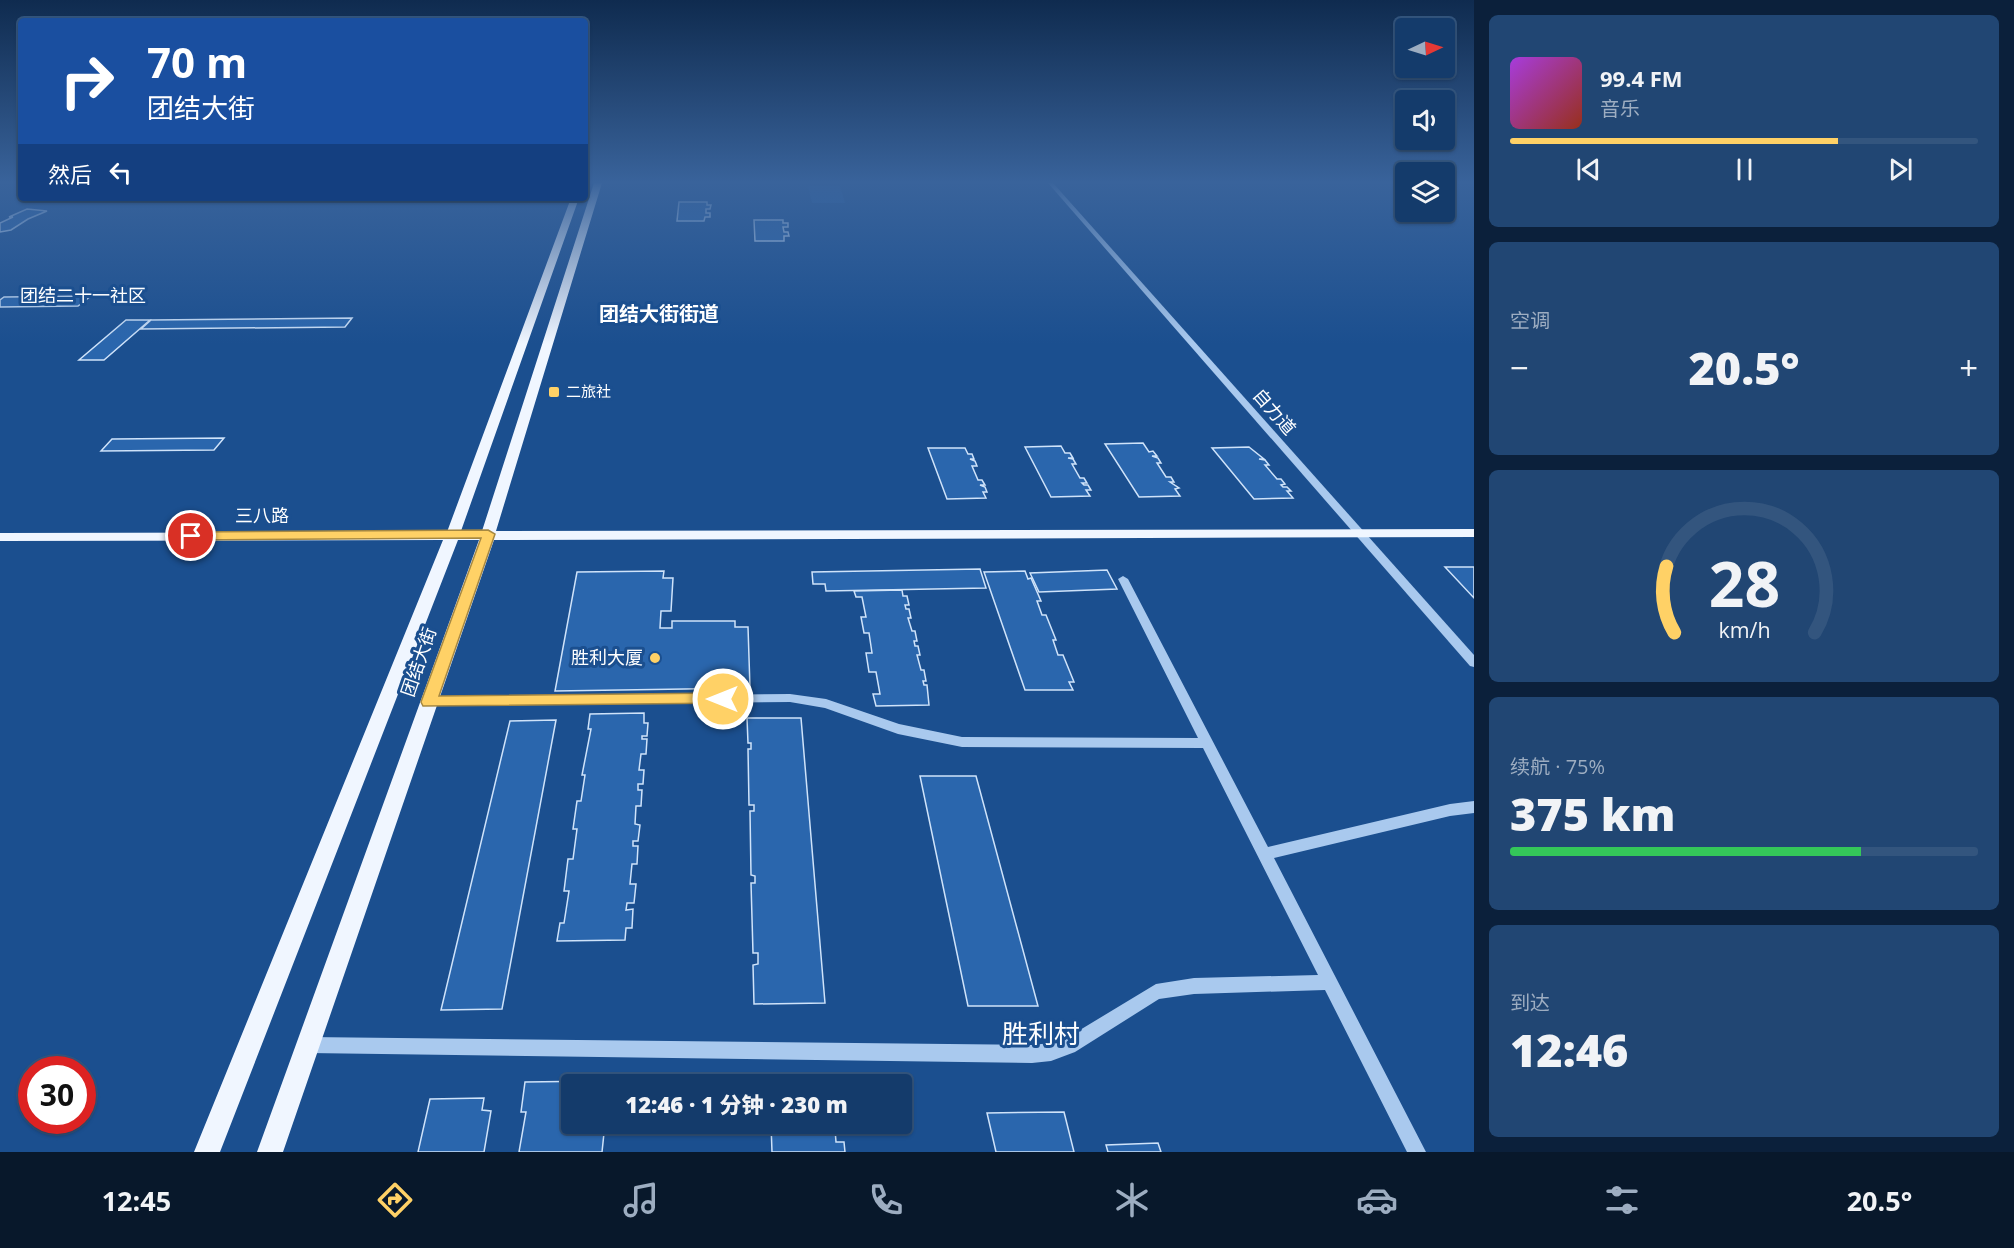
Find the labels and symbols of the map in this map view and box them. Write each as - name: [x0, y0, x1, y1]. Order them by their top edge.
- north arrow: [1395, 18, 1455, 78]
- district label: 团结二十一社区: [20, 283, 146, 307]
- district label: 团结大街街道: [599, 300, 719, 327]
- place label: 二旅社: [566, 381, 611, 401]
- street label: 自力道: [1248, 383, 1302, 440]
- marker: 二旅社: [547, 385, 561, 399]
- street label: 三八路: [235, 503, 289, 527]
- pin: [165, 510, 216, 561]
- street label: 团结大街: [395, 624, 441, 700]
- place label: 胜利大厦: [571, 645, 643, 669]
- marker: 胜利大厦: [648, 651, 662, 665]
- position arrow: [691, 667, 755, 731]
- district label: 胜利村: [1002, 1015, 1080, 1051]
- speed limit sign: 30: [18, 1056, 96, 1134]

